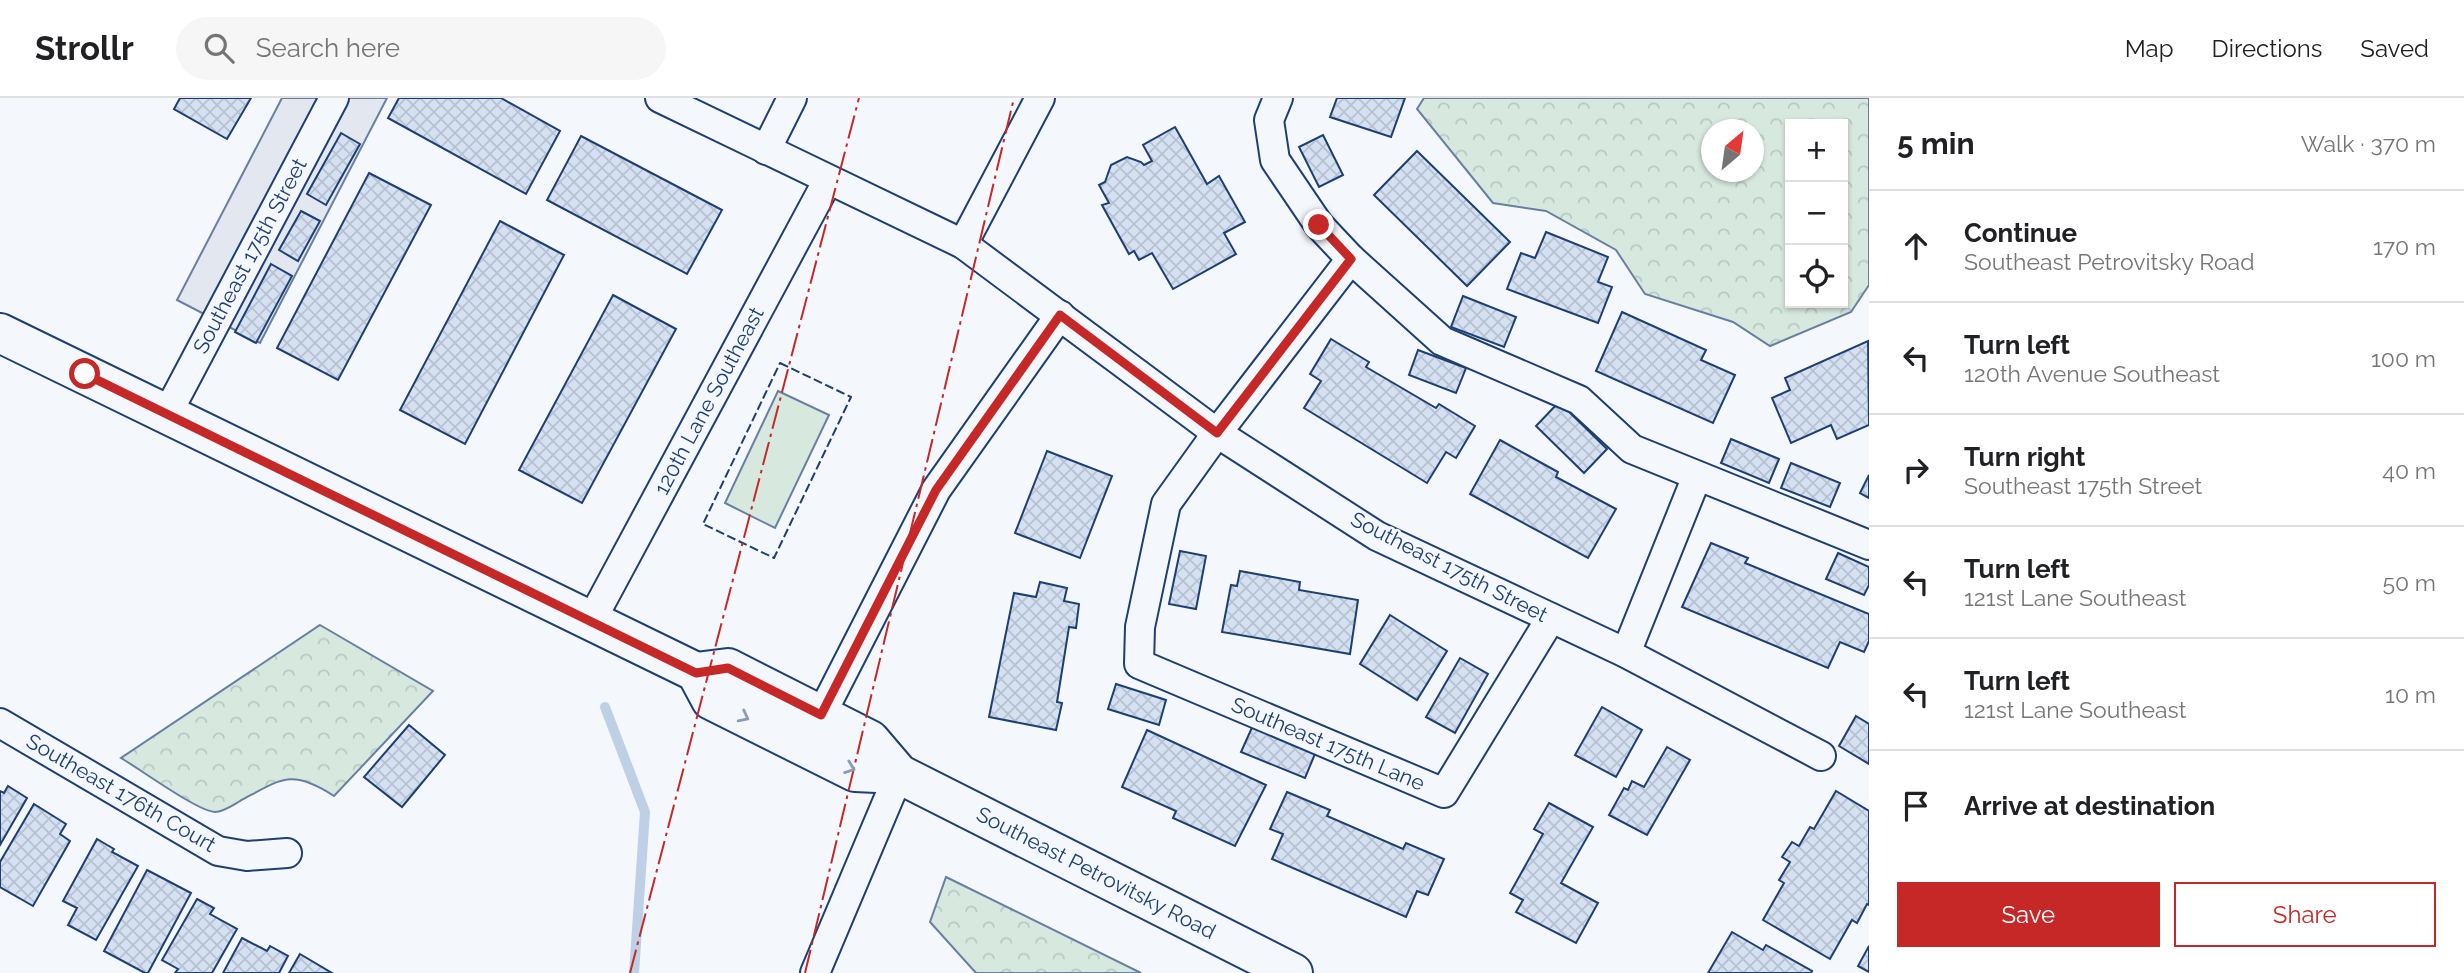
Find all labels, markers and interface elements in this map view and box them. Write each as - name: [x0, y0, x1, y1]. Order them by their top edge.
- search box: [176, 17, 666, 80]
- text: Strollr: [35, 29, 134, 68]
- icon: search: [200, 29, 238, 67]
- text: Search here: [256, 33, 400, 63]
- text: Map: [2125, 34, 2174, 63]
- text: Directions: [2212, 34, 2322, 63]
- text: Saved: [2360, 34, 2429, 63]
- north arrow: [1701, 119, 1764, 182]
- map controls: [1785, 119, 1848, 308]
- button: +: [1785, 119, 1848, 182]
- text: 5 min: [1897, 126, 1975, 161]
- text: Walk · 370 m: [2301, 130, 2436, 157]
- street label: Southeast 175th Street: [187, 154, 312, 358]
- button: −: [1785, 182, 1848, 245]
- route end: [1303, 209, 1334, 240]
- text: Continue: [1964, 218, 2077, 248]
- icon: ahead: [1897, 227, 1935, 265]
- text: 170 m: [2373, 233, 2436, 260]
- button: locate: [1785, 245, 1848, 308]
- text: Southeast Petrovitsky Road: [1964, 248, 2254, 275]
- street label: 120th Lane Southeast: [648, 303, 769, 499]
- text: Turn left: [1964, 330, 2070, 360]
- icon: left: [1897, 339, 1935, 377]
- text: 100 m: [2371, 345, 2436, 372]
- route start: [69, 358, 100, 389]
- text: 120th Avenue Southeast: [1964, 360, 2220, 387]
- text: Turn right: [1964, 442, 2085, 472]
- icon: right: [1897, 451, 1935, 489]
- text: 40 m: [2382, 457, 2436, 484]
- text: Southeast 175th Street: [1964, 472, 2202, 499]
- street label: Southeast 175th Street: [1347, 506, 1552, 627]
- text: Turn left: [1964, 554, 2070, 584]
- icon: left: [1897, 563, 1935, 601]
- text: 50 m: [2382, 569, 2436, 596]
- text: 121st Lane Southeast: [1964, 584, 2186, 611]
- text: Turn left: [1964, 666, 2070, 696]
- icon: left: [1897, 675, 1935, 713]
- text: 10 m: [2385, 681, 2436, 708]
- street label: Southeast 175th Lane: [1228, 692, 1429, 796]
- text: 121st Lane Southeast: [1964, 696, 2186, 723]
- one-way arrow: [737, 708, 749, 722]
- street label: Southeast 176th Court: [22, 728, 220, 857]
- one-way arrow: [843, 760, 855, 774]
- icon: arrive: [1897, 787, 1935, 825]
- text: Arrive at destination: [1964, 791, 2215, 821]
- street label: Southeast Petrovitsky Road: [972, 801, 1220, 944]
- button: Save: [1897, 882, 2160, 947]
- button: Share: [2174, 882, 2436, 947]

